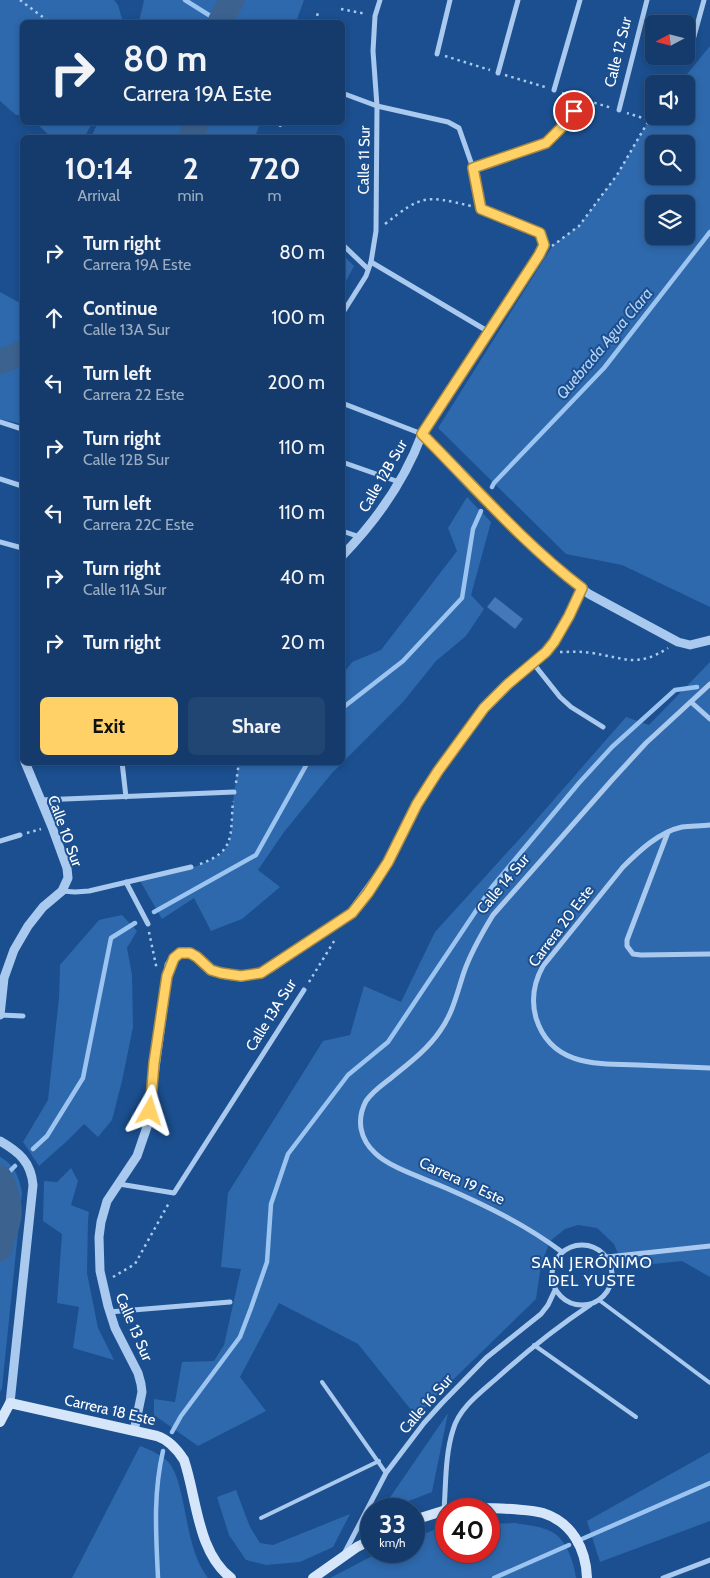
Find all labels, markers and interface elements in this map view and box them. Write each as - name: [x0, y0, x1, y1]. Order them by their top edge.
- street label: Calle 12 Sur: [601, 15, 635, 89]
- north arrow: [645, 15, 695, 65]
- map controls: [645, 15, 695, 245]
- text: 80 m: [123, 37, 207, 80]
- icon: right: [40, 40, 105, 105]
- button: sound: [645, 75, 695, 125]
- text: Carrera 19A Este: [123, 80, 272, 107]
- pin: [553, 90, 595, 132]
- icon: arrive: [560, 97, 588, 125]
- street label: Calle 11 Sur: [354, 125, 374, 195]
- button: search: [645, 135, 695, 185]
- text: 10:14: [64, 150, 133, 187]
- text: 2: [183, 150, 199, 187]
- text: 720: [248, 150, 301, 187]
- text: Arrival: [77, 186, 120, 205]
- text: min: [177, 186, 204, 205]
- text: m: [267, 186, 281, 205]
- button: layers: [645, 195, 695, 245]
- text: Turn right: [83, 232, 161, 255]
- icon: right: [40, 239, 68, 267]
- text: 80 m: [279, 241, 325, 264]
- text: Carrera 19A Este: [83, 255, 191, 274]
- water label: Quebrada Agua Clara: [552, 284, 656, 403]
- text: Continue: [83, 297, 157, 320]
- icon: ahead: [40, 304, 68, 332]
- text: 100 m: [271, 306, 325, 329]
- text: Calle 13A Sur: [83, 320, 170, 339]
- text: Turn left: [83, 362, 151, 385]
- icon: left: [40, 369, 68, 397]
- text: 200 m: [268, 371, 325, 394]
- text: Carrera 22 Este: [83, 385, 184, 404]
- text: Turn right: [83, 427, 161, 450]
- icon: right: [40, 434, 68, 462]
- text: 110 m: [278, 436, 325, 459]
- street label: Calle 12B Sur: [355, 436, 411, 516]
- text: Calle 12B Sur: [83, 450, 169, 469]
- text: Turn left: [83, 492, 151, 515]
- icon: left: [40, 499, 68, 527]
- text: 110 m: [278, 501, 325, 524]
- text: Carrera 22C Este: [83, 515, 194, 534]
- text: Turn right: [83, 557, 161, 580]
- icon: right: [40, 564, 68, 592]
- text: 40 m: [280, 566, 325, 589]
- text: Calle 11A Sur: [83, 580, 166, 599]
- icon: right: [40, 629, 68, 657]
- text: Turn right: [83, 631, 161, 654]
- text: 20 m: [281, 631, 325, 654]
- button: Exit: [40, 697, 178, 755]
- button: Share: [188, 697, 325, 755]
- street label: Calle 10 Sur: [44, 793, 86, 869]
- street label: Calle 14 Sur: [473, 850, 533, 918]
- street label: Carrera 20 Este: [524, 881, 598, 970]
- street label: Calle 13A Sur: [242, 975, 300, 1054]
- position arrow: [123, 1084, 175, 1136]
- street label: Carrera 19 Este: [416, 1153, 508, 1209]
- district label: SAN JERÓNIMO DEL YUSTE: [531, 1253, 653, 1290]
- street label: Calle 13 Sur: [112, 1290, 156, 1364]
- street label: Calle 16 Sur: [395, 1371, 457, 1437]
- street label: Carrera 18 Este: [63, 1391, 158, 1429]
- speed limit sign: 40: [435, 1498, 500, 1563]
- text: 33: [379, 1509, 406, 1539]
- text: km/h: [379, 1535, 406, 1550]

